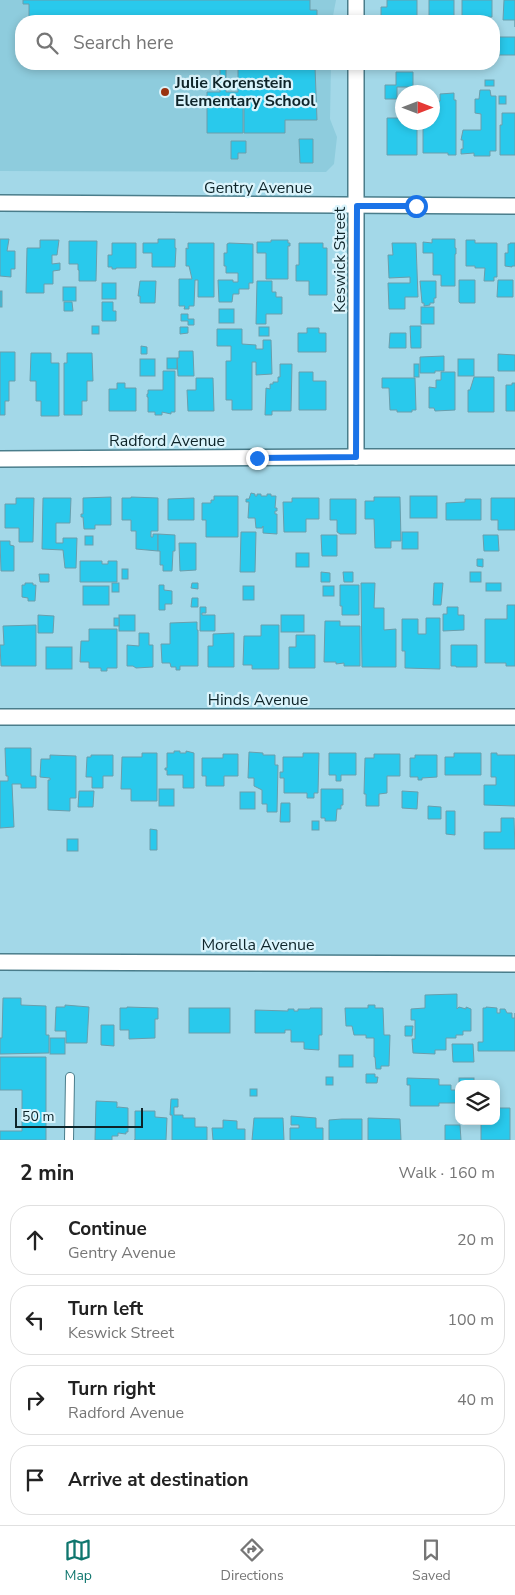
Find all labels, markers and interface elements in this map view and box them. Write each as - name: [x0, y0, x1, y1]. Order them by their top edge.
- search box: [15, 15, 500, 70]
- icon: search: [33, 29, 61, 57]
- text: Search here: [73, 30, 174, 56]
- place label: Julie Korenstein Elementary School: [174, 72, 315, 112]
- north arrow: [395, 85, 440, 130]
- marker: Julie Korenstein Elementary School: [159, 86, 171, 98]
- street label: Gentry Avenue: [204, 177, 312, 199]
- route start: [405, 195, 428, 218]
- street label: Keswick Street: [329, 207, 351, 313]
- street label: Radford Avenue: [109, 430, 225, 452]
- route end: [246, 447, 269, 470]
- street label: Hinds Avenue: [208, 689, 308, 711]
- street label: Morella Avenue: [201, 934, 315, 956]
- map controls: [455, 1080, 500, 1125]
- button: layers: [455, 1080, 500, 1125]
- scale bar: [15, 1105, 142, 1128]
- text: 50 m: [22, 1107, 54, 1126]
- text: 2 min: [20, 1159, 74, 1187]
- text: Walk · 160 m: [399, 1162, 495, 1184]
- text: Continue: [68, 1216, 147, 1242]
- icon: ahead: [21, 1226, 49, 1254]
- text: 20 m: [457, 1229, 494, 1251]
- text: Gentry Avenue: [68, 1242, 176, 1264]
- text: Turn left: [68, 1296, 143, 1322]
- icon: left: [21, 1306, 49, 1334]
- text: 100 m: [447, 1309, 494, 1331]
- text: Keswick Street: [68, 1322, 174, 1344]
- text: Turn right: [68, 1376, 155, 1402]
- icon: right: [21, 1386, 49, 1414]
- text: 40 m: [457, 1389, 494, 1411]
- text: Radford Avenue: [68, 1402, 184, 1424]
- icon: arrive: [21, 1466, 49, 1494]
- text: Arrive at destination: [68, 1467, 249, 1493]
- tab: Map: [64, 1536, 92, 1585]
- tab: Directions: [221, 1536, 284, 1585]
- tab: Saved: [412, 1536, 451, 1585]

